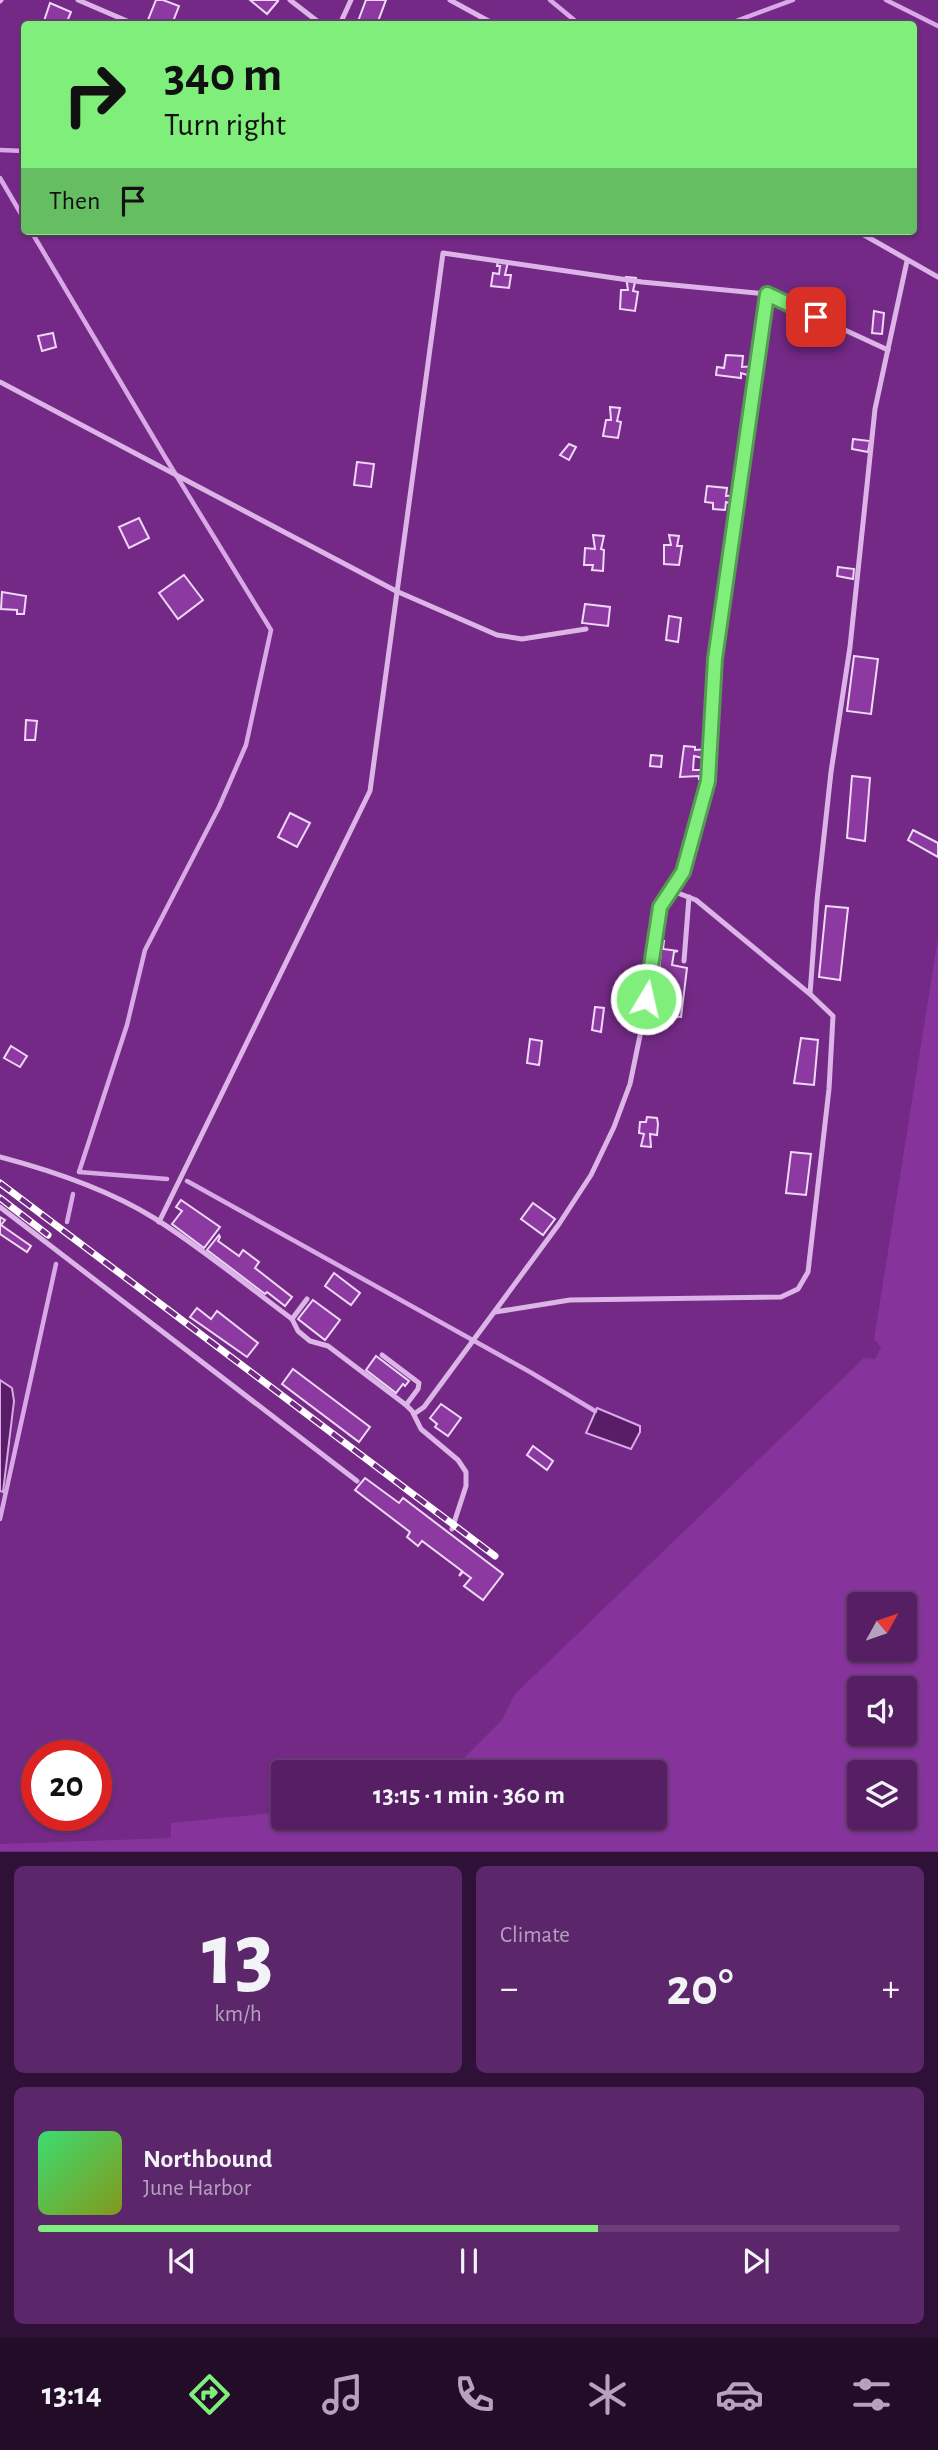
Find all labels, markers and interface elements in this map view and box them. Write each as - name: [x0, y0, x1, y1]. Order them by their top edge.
- icon: right: [49, 49, 140, 140]
- text: 340 m: [164, 51, 282, 100]
- text: Turn right: [164, 109, 286, 141]
- icon: arrive: [114, 182, 152, 220]
- text: Then: [49, 188, 100, 214]
- pin: [786, 287, 846, 347]
- icon: arrive: [797, 298, 835, 336]
- position arrow: [609, 962, 683, 1036]
- north arrow: [847, 1592, 917, 1662]
- map controls: [847, 1592, 917, 1830]
- button: sound: [847, 1676, 917, 1746]
- speed limit sign: 20: [21, 1740, 112, 1831]
- button: layers: [847, 1760, 917, 1830]
- text: 13:15 · 1 min · 360 m: [373, 1782, 565, 1808]
- text: 13: [202, 1910, 274, 2001]
- text: Climate: [500, 1924, 570, 1947]
- text: 20°: [667, 1962, 733, 2014]
- text: −: [500, 1970, 518, 2008]
- text: +: [882, 1970, 900, 2008]
- text: km/h: [214, 2003, 262, 2026]
- text: Northbound: [143, 2146, 272, 2172]
- text: June Harbor: [143, 2177, 251, 2200]
- icon: previous: [163, 2242, 201, 2280]
- icon: pause: [450, 2242, 488, 2280]
- icon: next: [737, 2242, 775, 2280]
- icon: directions: [185, 2370, 234, 2419]
- icon: music: [318, 2370, 367, 2419]
- icon: phone: [450, 2370, 499, 2419]
- icon: climate: [583, 2370, 632, 2419]
- icon: car: [715, 2370, 764, 2419]
- icon: filters: [847, 2370, 896, 2419]
- text: 13:14: [42, 2378, 102, 2410]

